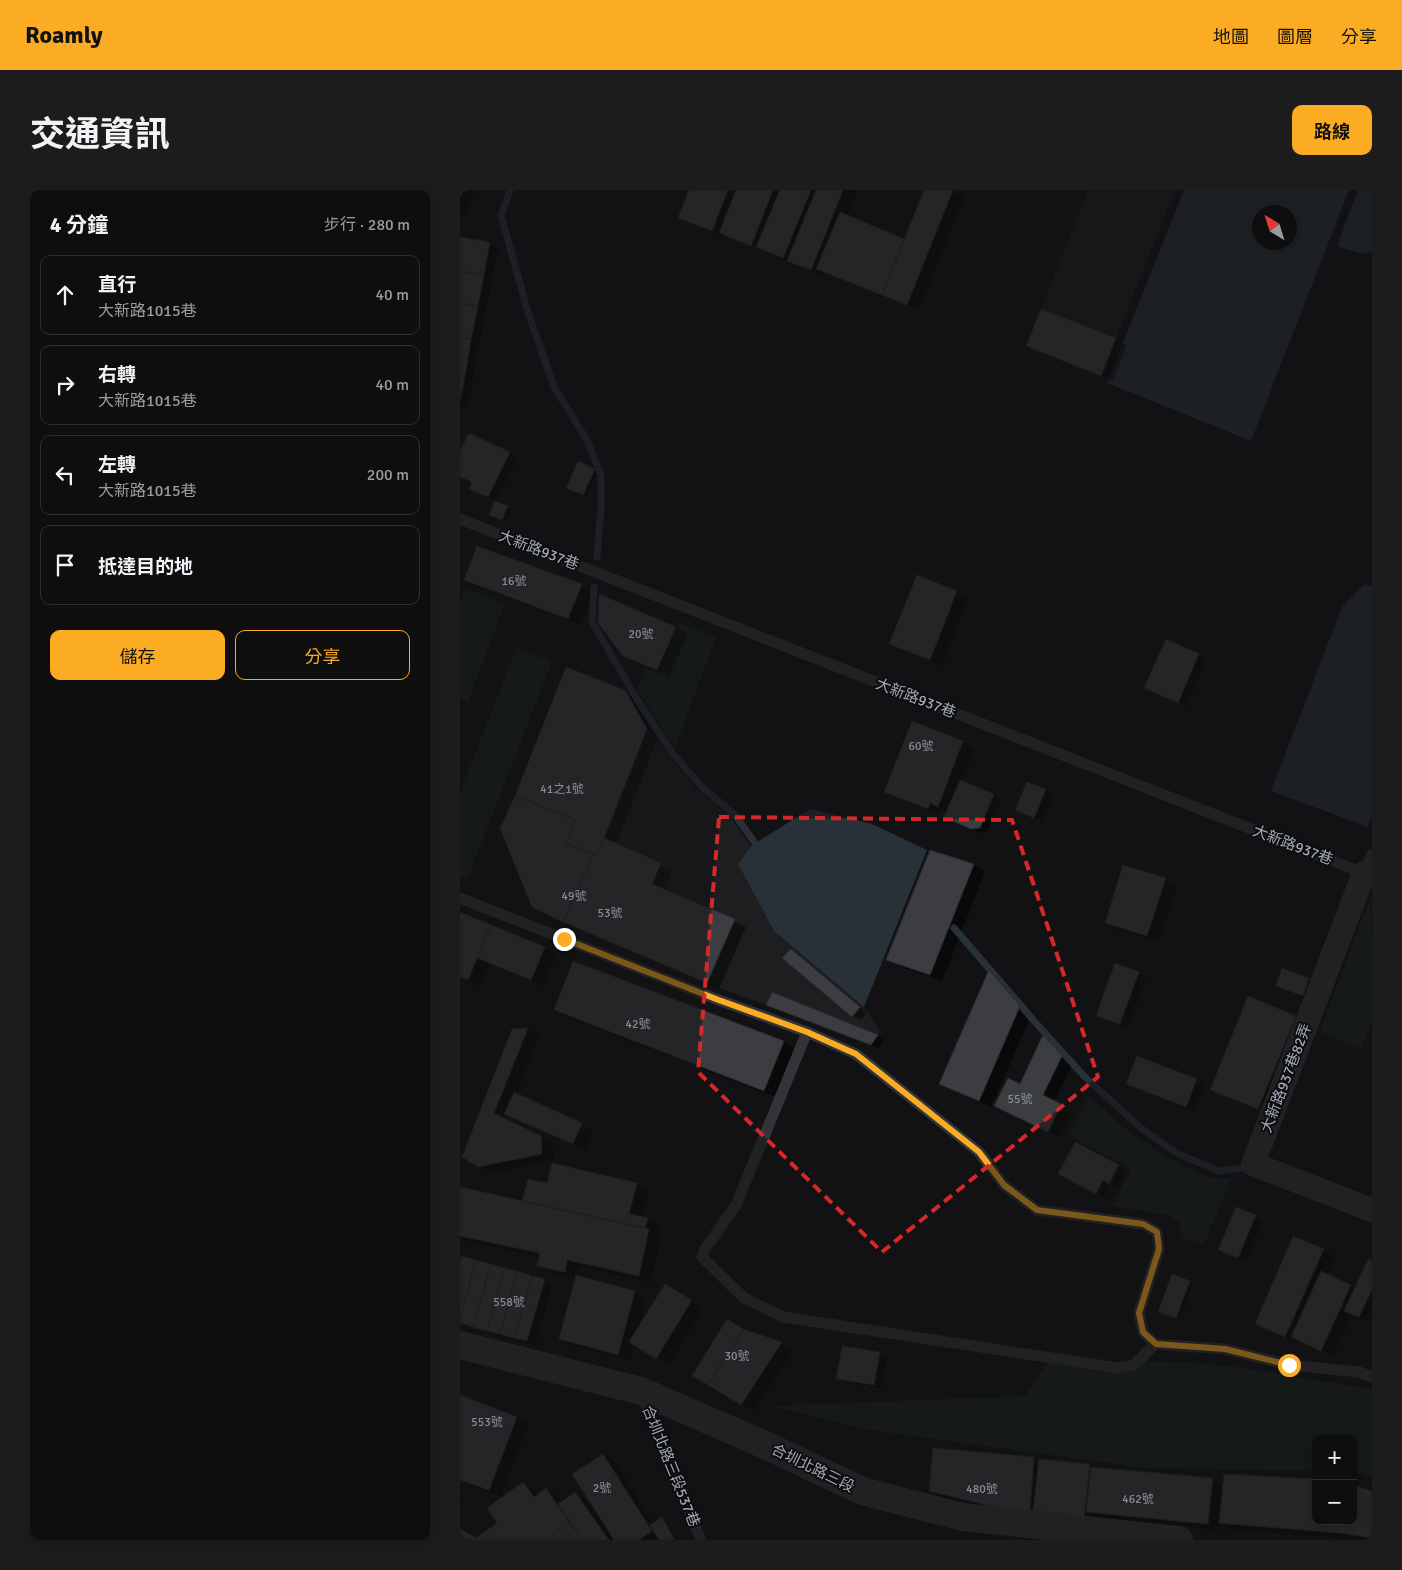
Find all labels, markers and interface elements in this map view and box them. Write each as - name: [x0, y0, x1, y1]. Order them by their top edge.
- text: Roamly: [25, 20, 103, 50]
- text: 地圖: [1213, 26, 1249, 48]
- text: 圖層: [1277, 26, 1313, 48]
- text: 分享: [1341, 26, 1377, 48]
- button: 路線: [1292, 105, 1372, 155]
- text: 交通資訊: [30, 113, 170, 156]
- north arrow: [1252, 205, 1297, 250]
- text: 4 分鐘: [50, 212, 108, 238]
- text: 步行 · 280 m: [324, 215, 410, 235]
- text: 直行: [98, 273, 136, 297]
- icon: ahead: [51, 281, 79, 309]
- text: 40 m: [375, 285, 409, 305]
- text: 大新路1015巷: [98, 301, 197, 321]
- text: 右轉: [98, 363, 136, 387]
- icon: right: [51, 371, 79, 399]
- text: 40 m: [375, 375, 409, 395]
- text: 大新路1015巷: [98, 391, 197, 411]
- text: 左轉: [98, 453, 136, 477]
- icon: left: [51, 461, 79, 489]
- text: 200 m: [367, 465, 409, 485]
- text: 大新路1015巷: [98, 481, 197, 501]
- street label: 大新路937巷: [496, 526, 582, 574]
- icon: arrive: [51, 551, 79, 579]
- text: 抵達目的地: [98, 555, 193, 579]
- house number: 16號: [502, 574, 526, 589]
- house number: 20號: [629, 627, 653, 642]
- button: 儲存: [50, 630, 225, 680]
- button: 分享: [235, 630, 410, 680]
- street label: 大新路937巷: [873, 674, 959, 722]
- house number: 60號: [909, 739, 933, 754]
- house number: 41之1號: [540, 782, 584, 797]
- street label: 大新路937巷: [1250, 821, 1336, 869]
- house number: 49號: [562, 889, 586, 904]
- house number: 53號: [598, 906, 622, 921]
- route end: [553, 928, 576, 951]
- house number: 42號: [626, 1017, 650, 1032]
- street label: 大新路937巷82弄: [1257, 1021, 1315, 1135]
- house number: 55號: [1008, 1092, 1032, 1107]
- house number: 558號: [493, 1295, 525, 1310]
- house number: 30號: [725, 1349, 749, 1364]
- route start: [1278, 1354, 1301, 1377]
- street label: 合圳北路三段537巷: [638, 1403, 704, 1529]
- house number: 553號: [471, 1415, 503, 1430]
- map controls: [1312, 1435, 1357, 1525]
- button: +: [1312, 1435, 1357, 1480]
- street label: 合圳北路三段: [769, 1440, 857, 1496]
- button: −: [1312, 1480, 1357, 1525]
- house number: 2號: [593, 1481, 611, 1496]
- house number: 480號: [966, 1482, 998, 1497]
- house number: 462號: [1122, 1492, 1154, 1507]

